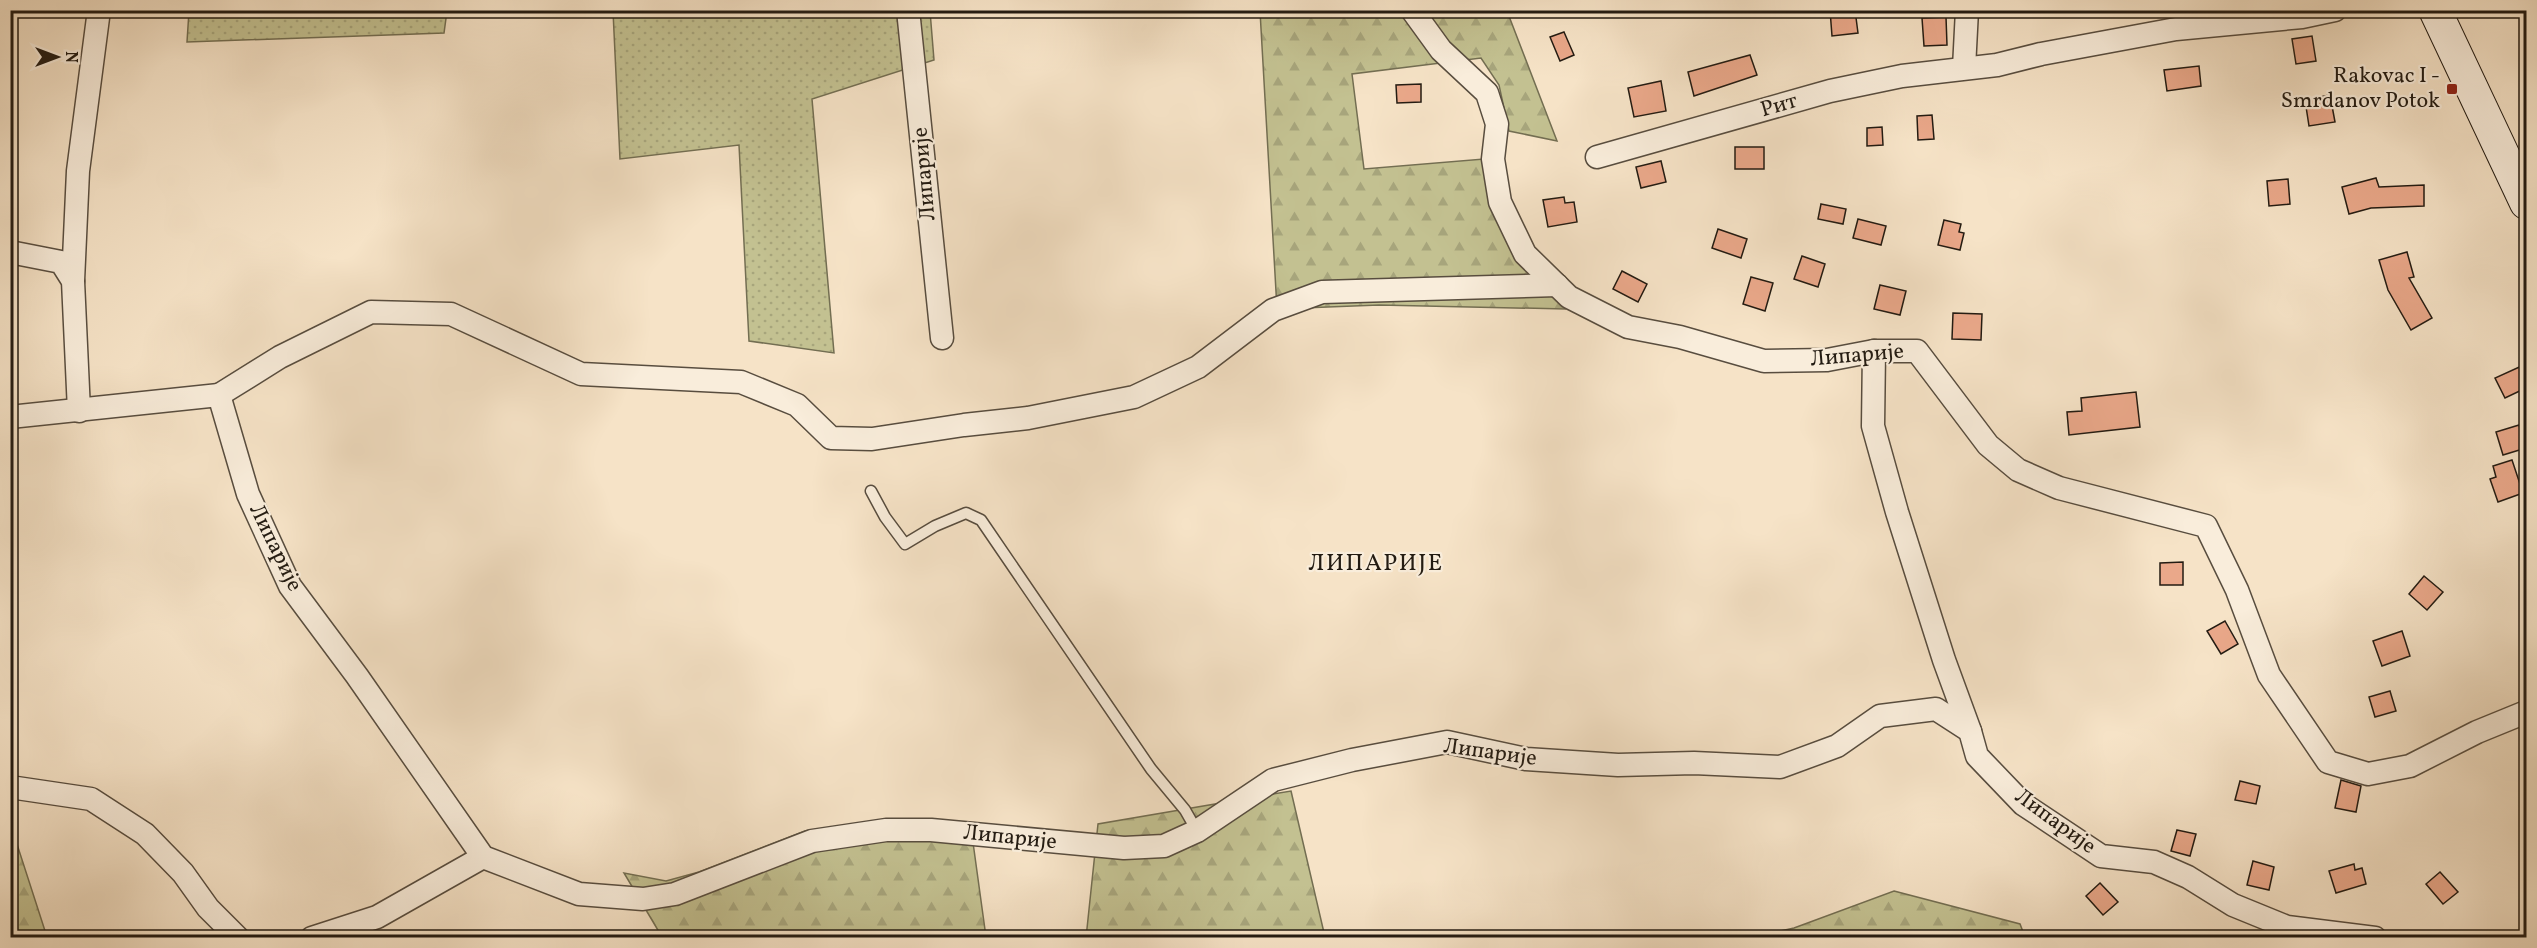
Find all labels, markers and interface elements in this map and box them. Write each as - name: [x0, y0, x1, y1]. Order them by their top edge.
- north arrow: [27, 27, 87, 87]
- text: N: [59, 51, 81, 63]
- place label: Rakovac I - Smrdanov Potok: [2281, 61, 2440, 117]
- marker: Rakovac I - Smrdanov Potok: [2445, 82, 2459, 96]
- street label: Рит: [1757, 86, 1801, 126]
- street label: Липарије: [905, 126, 945, 222]
- street label: Липарије: [1809, 336, 1905, 376]
- street label: Липарије: [240, 499, 310, 597]
- district label: ЛИПАРИЈЕ: [1308, 547, 1444, 581]
- street label: Липарије: [1441, 731, 1539, 775]
- street label: Липарије: [2008, 782, 2102, 862]
- street label: Липарије: [962, 818, 1058, 858]

